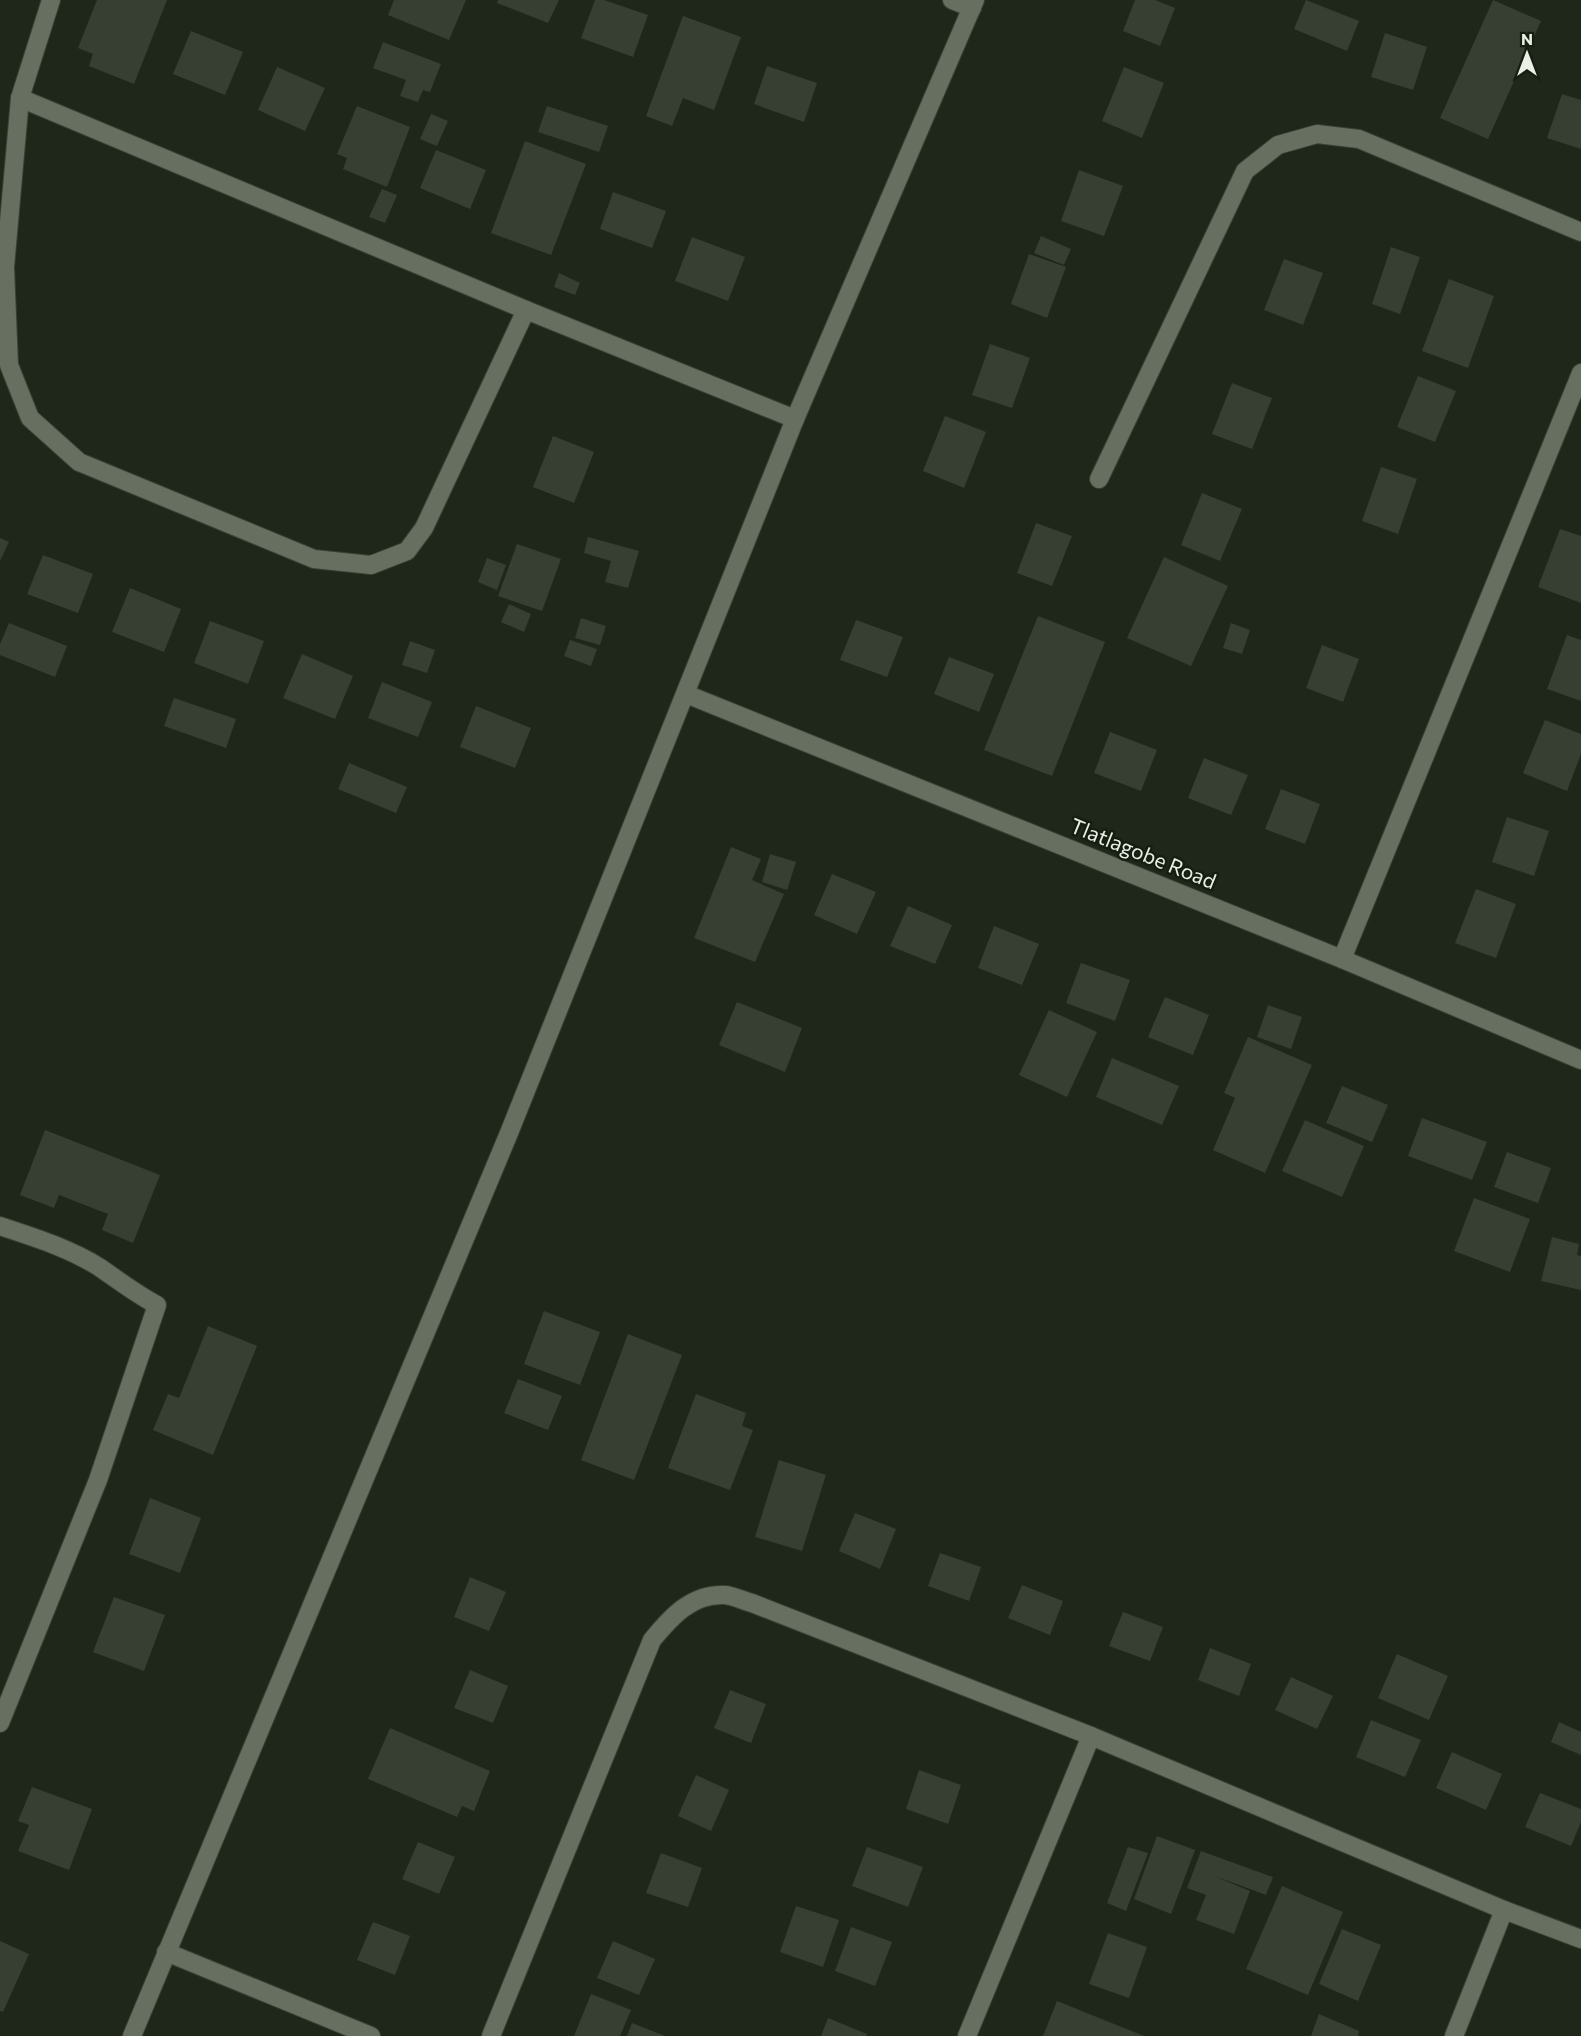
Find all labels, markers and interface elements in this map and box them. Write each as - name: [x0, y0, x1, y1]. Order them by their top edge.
- north arrow: [1497, 24, 1557, 84]
- text: N: [1521, 29, 1533, 48]
- street label: Tlatlagobe Road: [1067, 812, 1220, 893]

